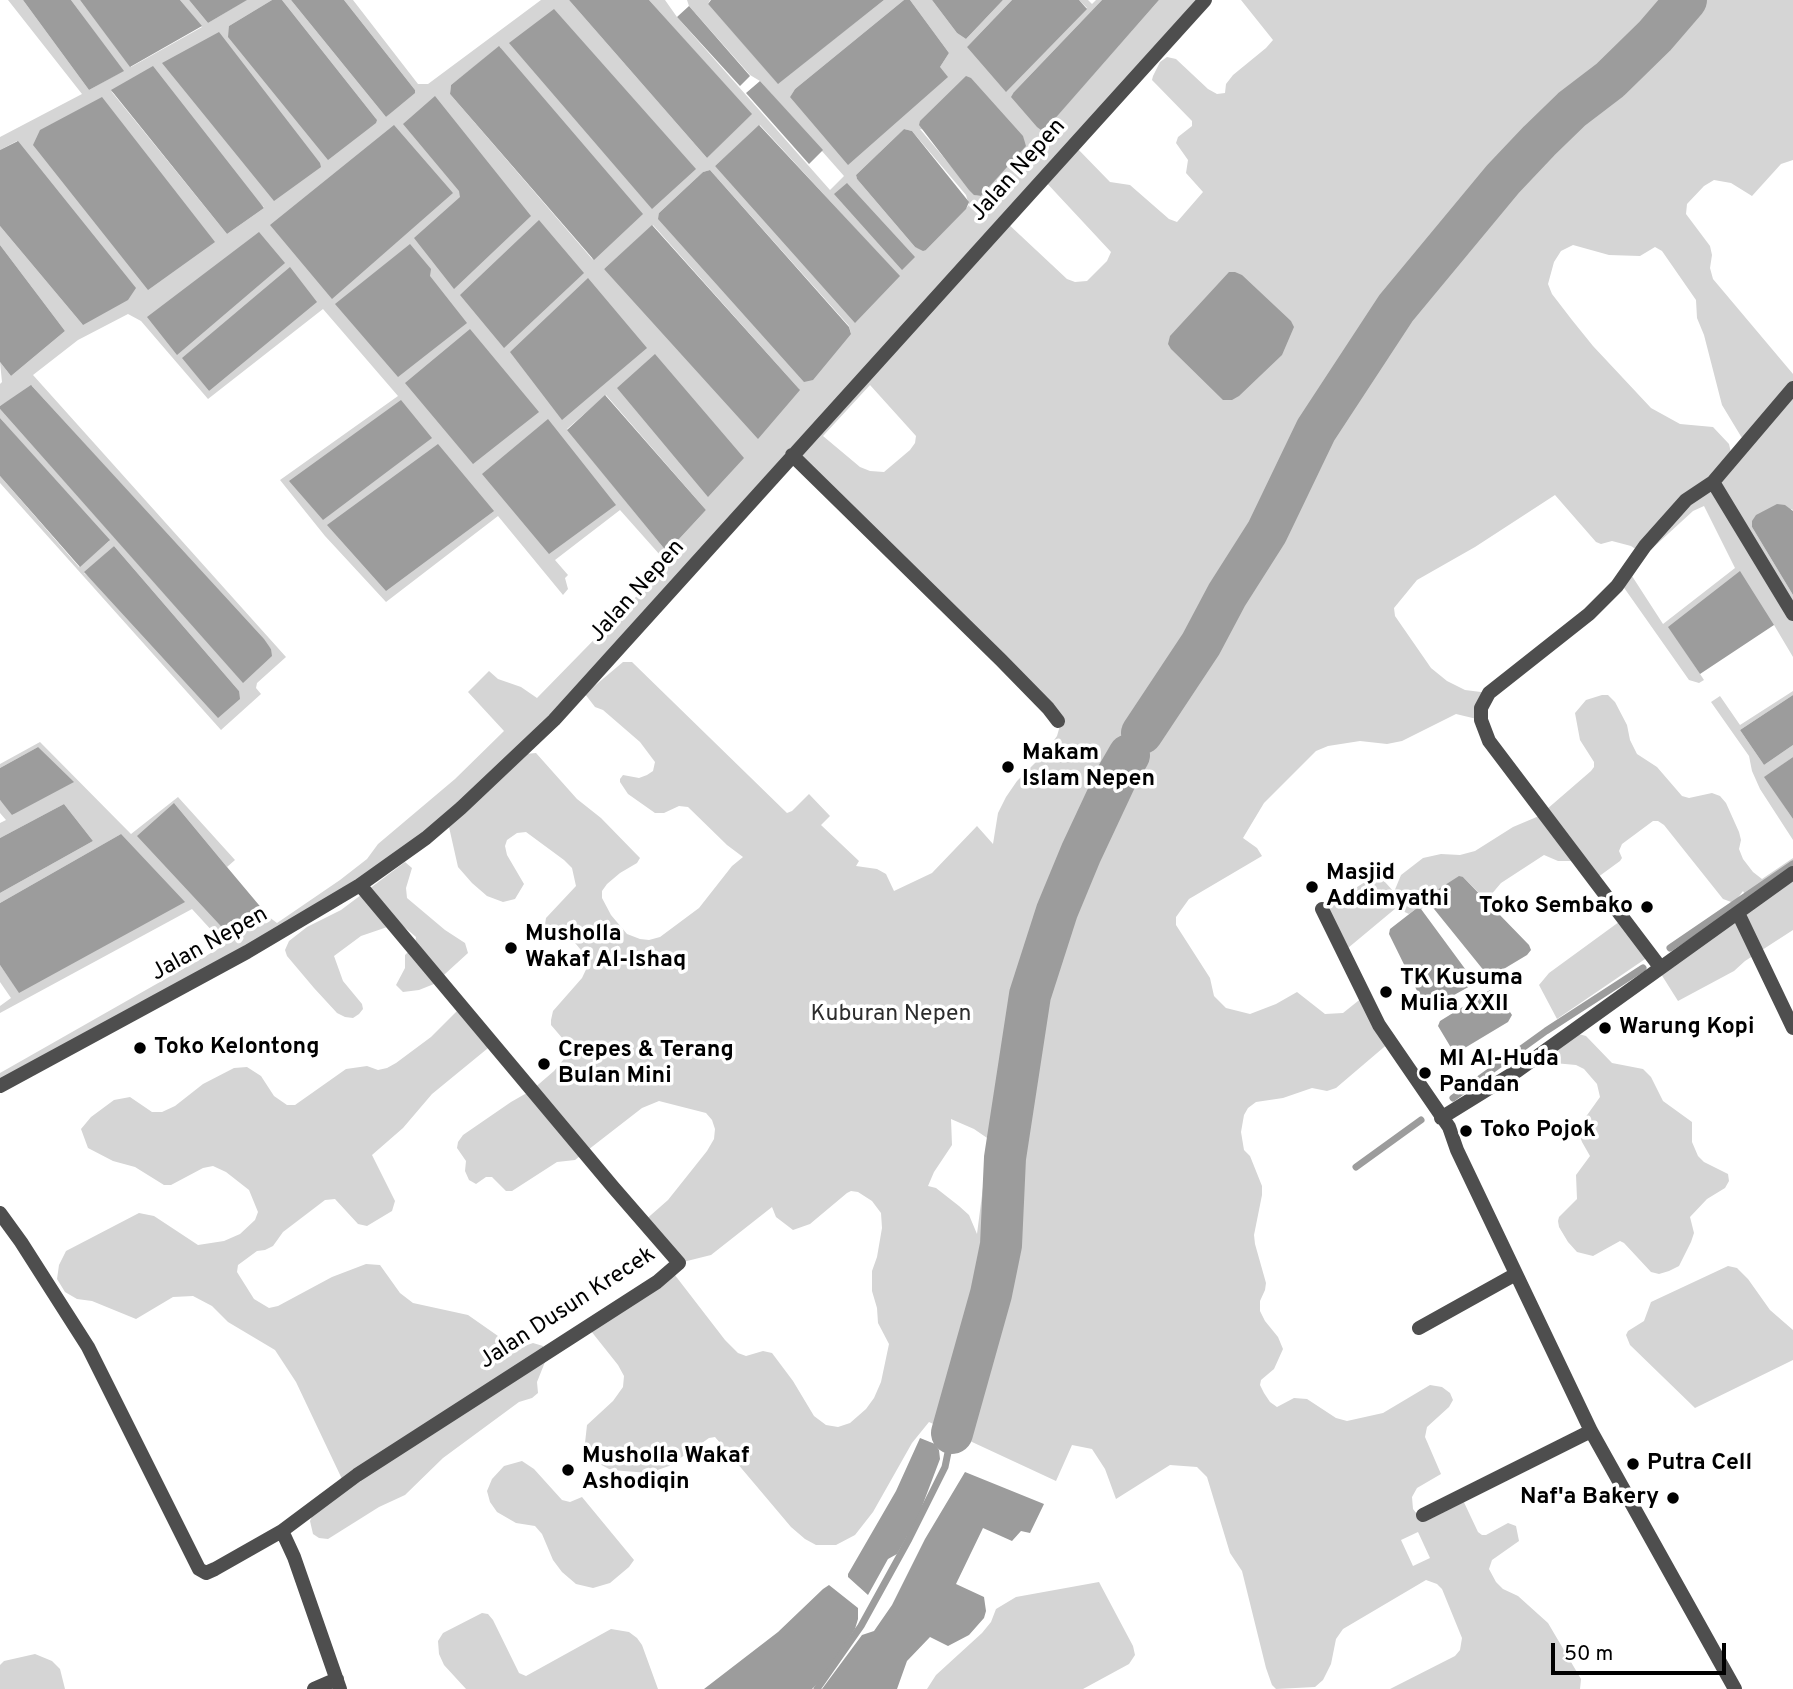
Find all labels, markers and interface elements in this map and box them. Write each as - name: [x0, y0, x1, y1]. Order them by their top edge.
- street label: Jalan Nepen: [965, 114, 1073, 228]
- street label: Jalan Nepen: [584, 535, 692, 649]
- place label: Makam Islam Nepen: [1022, 740, 1155, 794]
- marker: Makam Islam Nepen: [1000, 759, 1016, 775]
- place label: Masjid Addimyathi: [1326, 860, 1449, 914]
- marker: Masjid Addimyathi: [1304, 879, 1320, 895]
- place label: Toko Sembako: [1479, 893, 1633, 921]
- marker: Toko Sembako: [1639, 899, 1655, 915]
- street label: Jalan Nepen: [147, 902, 273, 988]
- place label: Musholla Wakaf Al-Ishaq: [525, 921, 686, 975]
- marker: Musholla Wakaf Al-Ishaq: [503, 940, 519, 956]
- place label: TK Kusuma Mulia XXII: [1400, 965, 1523, 1019]
- marker: TK Kusuma Mulia XXII: [1378, 984, 1394, 1000]
- park label: Kuburan Nepen: [810, 1001, 972, 1029]
- place label: Warung Kopi: [1619, 1014, 1754, 1042]
- marker: Warung Kopi: [1597, 1020, 1613, 1036]
- place label: Toko Kelontong: [154, 1034, 320, 1062]
- place label: Crepes & Terang Bulan Mini: [558, 1037, 734, 1091]
- marker: Toko Kelontong: [132, 1040, 148, 1056]
- place label: MI Al-Huda Pandan: [1439, 1046, 1559, 1100]
- marker: Crepes & Terang Bulan Mini: [536, 1056, 552, 1072]
- marker: MI Al-Huda Pandan: [1417, 1065, 1433, 1081]
- place label: Toko Pojok: [1480, 1117, 1596, 1145]
- marker: Toko Pojok: [1458, 1123, 1474, 1139]
- street label: Jalan Dusun Krecek: [475, 1242, 661, 1376]
- place label: Musholla Wakaf Ashodiqin: [582, 1443, 749, 1497]
- place label: Putra Cell: [1647, 1450, 1752, 1478]
- marker: Putra Cell: [1625, 1456, 1641, 1472]
- marker: Musholla Wakaf Ashodiqin: [560, 1462, 576, 1478]
- place label: Naf'a Bakery: [1520, 1484, 1659, 1512]
- marker: Naf'a Bakery: [1665, 1490, 1681, 1506]
- scale bar: [1555, 1630, 1730, 1674]
- text: 50 m: [1564, 1641, 1613, 1668]

